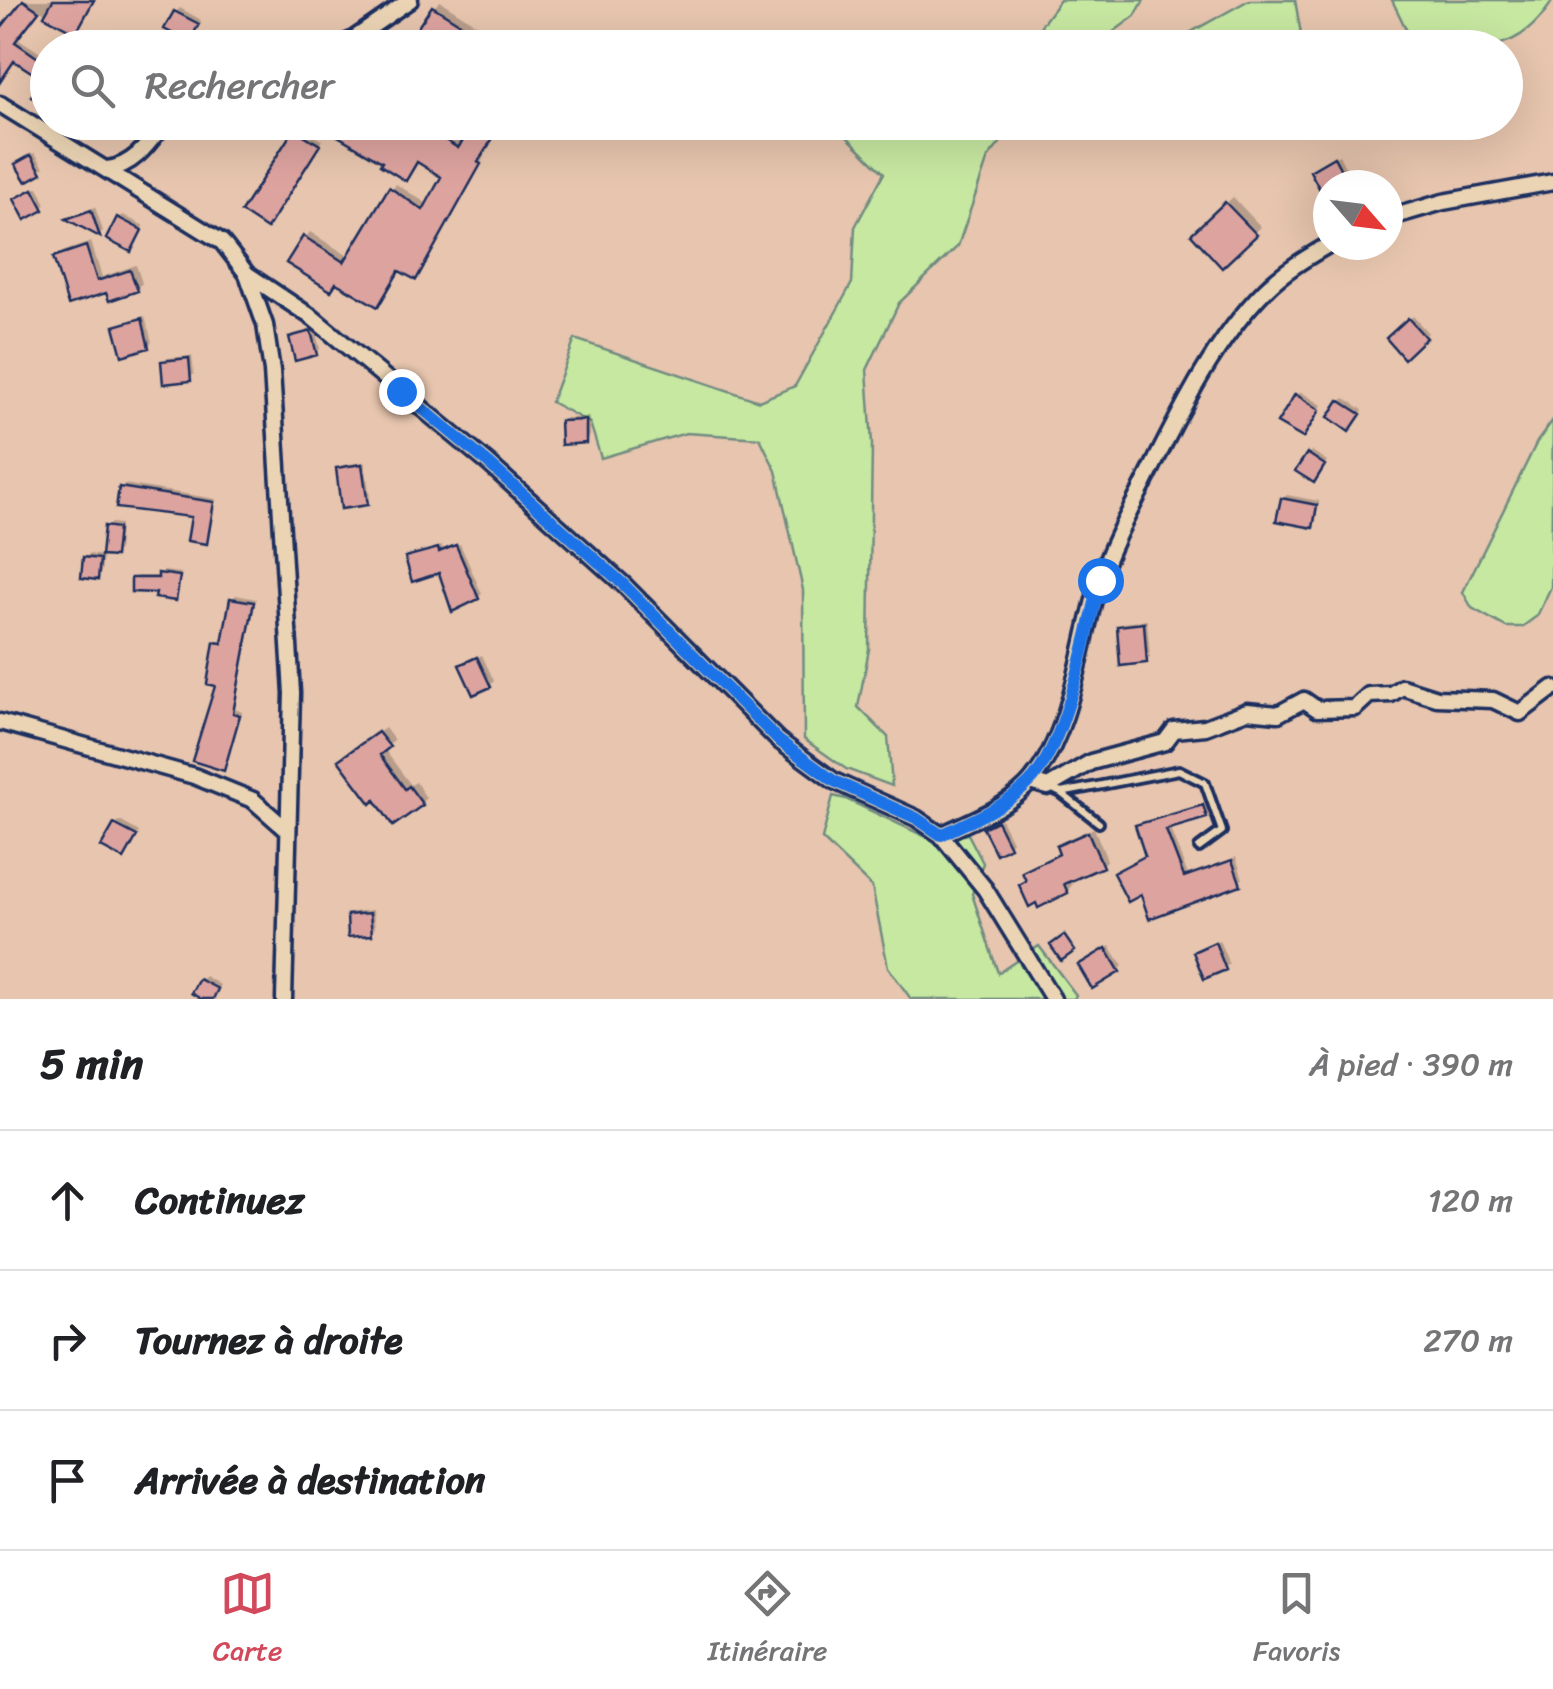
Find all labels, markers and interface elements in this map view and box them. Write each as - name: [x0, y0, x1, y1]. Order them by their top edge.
- search box: [30, 30, 1523, 140]
- text: Rechercher: [145, 52, 334, 119]
- icon: search: [65, 58, 120, 113]
- north arrow: [1313, 170, 1403, 260]
- route end: [379, 369, 425, 415]
- route start: [1078, 558, 1124, 604]
- text: 5 min: [40, 1027, 143, 1101]
- text: À pied · 390 m: [1309, 1036, 1513, 1093]
- text: Continuez: [135, 1167, 304, 1234]
- text: 120 m: [1428, 1172, 1513, 1229]
- icon: ahead: [40, 1173, 95, 1228]
- text: Tournez à droite: [135, 1307, 403, 1374]
- text: 270 m: [1423, 1312, 1513, 1369]
- icon: right: [40, 1313, 95, 1368]
- text: Arrivée à destination: [135, 1447, 485, 1514]
- icon: arrive: [40, 1453, 95, 1508]
- tab: Carte: [213, 1566, 282, 1675]
- tab: Itinéraire: [708, 1566, 828, 1675]
- tab: Favoris: [1253, 1566, 1340, 1675]

